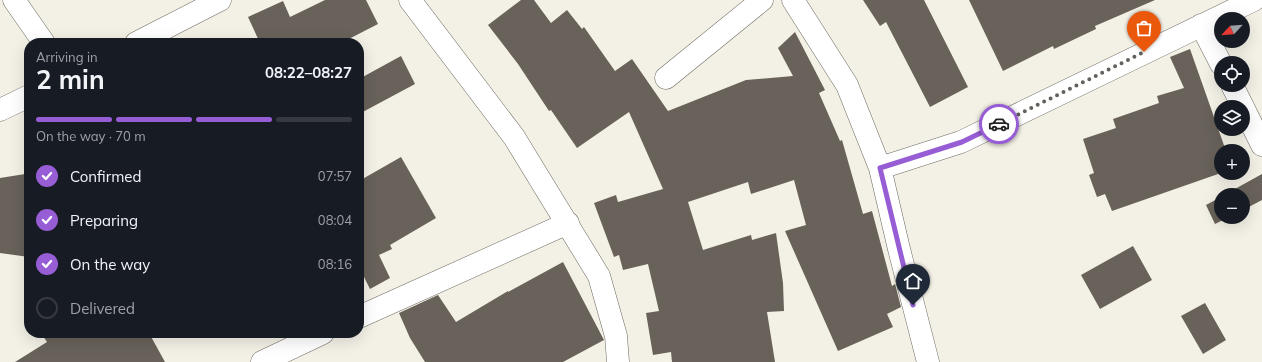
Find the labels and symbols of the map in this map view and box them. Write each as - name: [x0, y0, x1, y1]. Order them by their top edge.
- pin: [1127, 11, 1161, 52]
- north arrow: [1214, 12, 1250, 48]
- courier: [979, 104, 1019, 144]
- pin: [896, 264, 930, 305]

